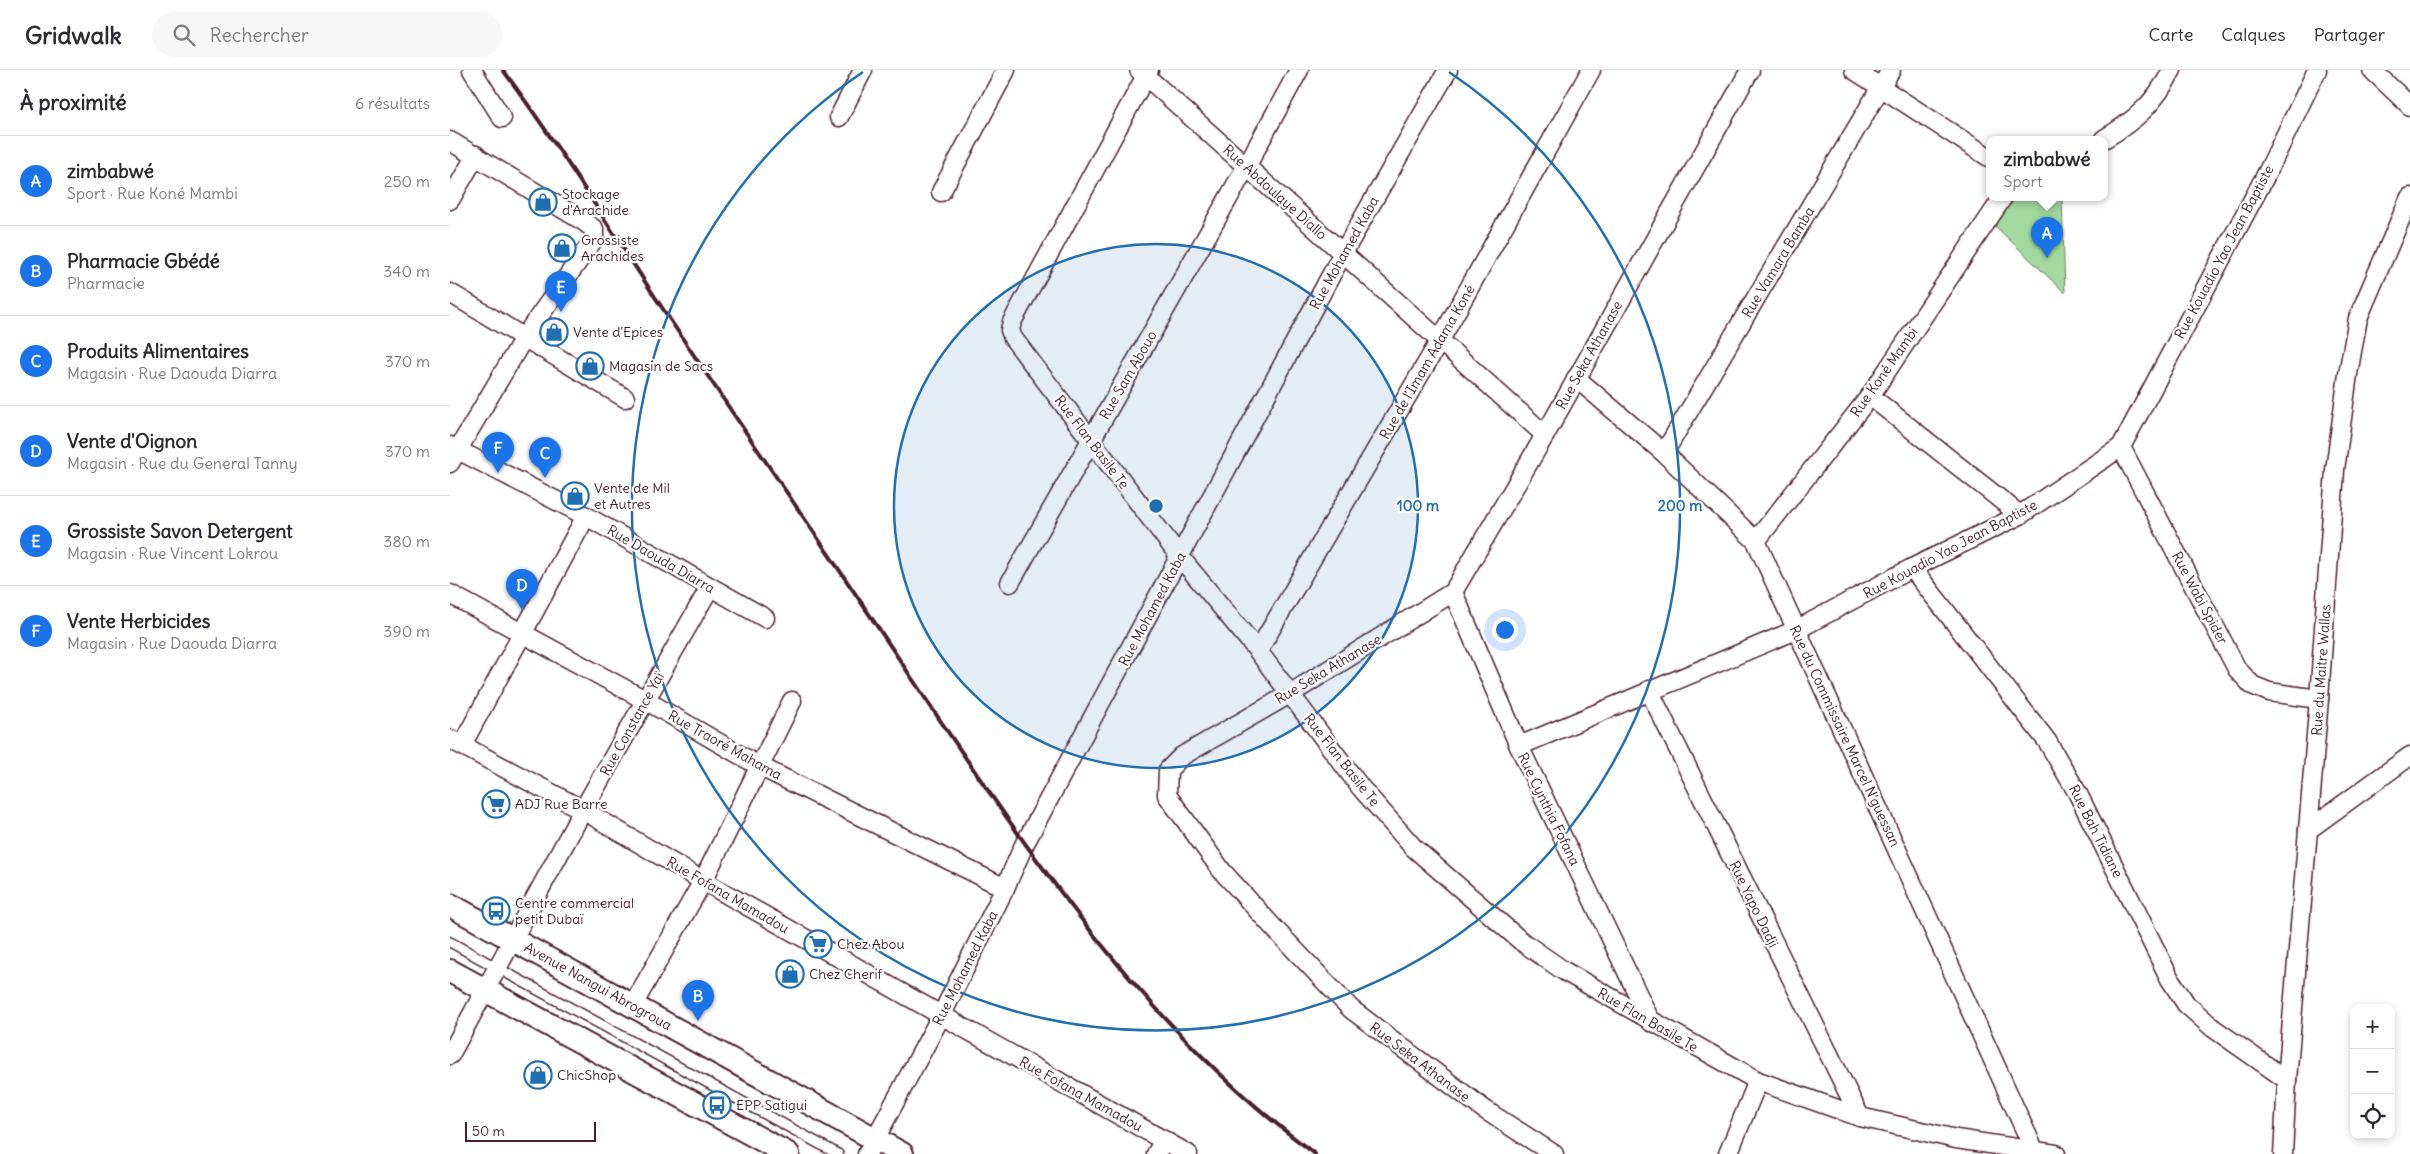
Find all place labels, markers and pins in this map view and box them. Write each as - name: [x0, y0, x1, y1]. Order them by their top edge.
- place label: Stockage d'Arachide: [562, 185, 629, 219]
- shop icon: Stockage d'Arachide: [528, 187, 558, 217]
- pin: A: [2031, 217, 2063, 258]
- place label: Grossiste Arachides: [581, 231, 644, 265]
- shop icon: Grossiste Arachides: [547, 233, 577, 263]
- pin: E: [545, 271, 577, 312]
- shop icon: Vente d'Epices: [539, 317, 569, 347]
- place label: Vente d'Epices: [573, 323, 663, 341]
- shop icon: Magasin de Sacs: [575, 351, 605, 381]
- place label: Magasin de Sacs: [609, 357, 713, 375]
- pin: F: [482, 432, 514, 473]
- pin: C: [529, 437, 561, 478]
- place label: Vente de Mil et Autres: [594, 479, 670, 513]
- shop icon: Vente de Mil et Autres: [560, 481, 590, 511]
- centre of rings: [1147, 497, 1165, 515]
- pin: D: [506, 569, 538, 610]
- supermarket icon: ADJ Rue Barre: [481, 789, 511, 819]
- place label: ADJ Rue Barre: [515, 795, 608, 813]
- place label: Centre commercial petit Dubaï: [515, 894, 634, 928]
- bus stop icon: Centre commercial petit Dubaï: [481, 896, 511, 926]
- supermarket icon: Chez Abou: [803, 929, 833, 959]
- place label: Chez Abou: [837, 935, 905, 953]
- shop icon: Chez Cherif: [775, 959, 805, 989]
- place label: Chez Cherif: [809, 965, 883, 983]
- pin: B: [682, 980, 714, 1021]
- shop icon: ChicShop: [523, 1060, 553, 1090]
- place label: ChicShop: [557, 1066, 616, 1084]
- bus stop icon: EPP Satigui: [702, 1090, 732, 1120]
- place label: EPP Satigui: [736, 1096, 807, 1114]

